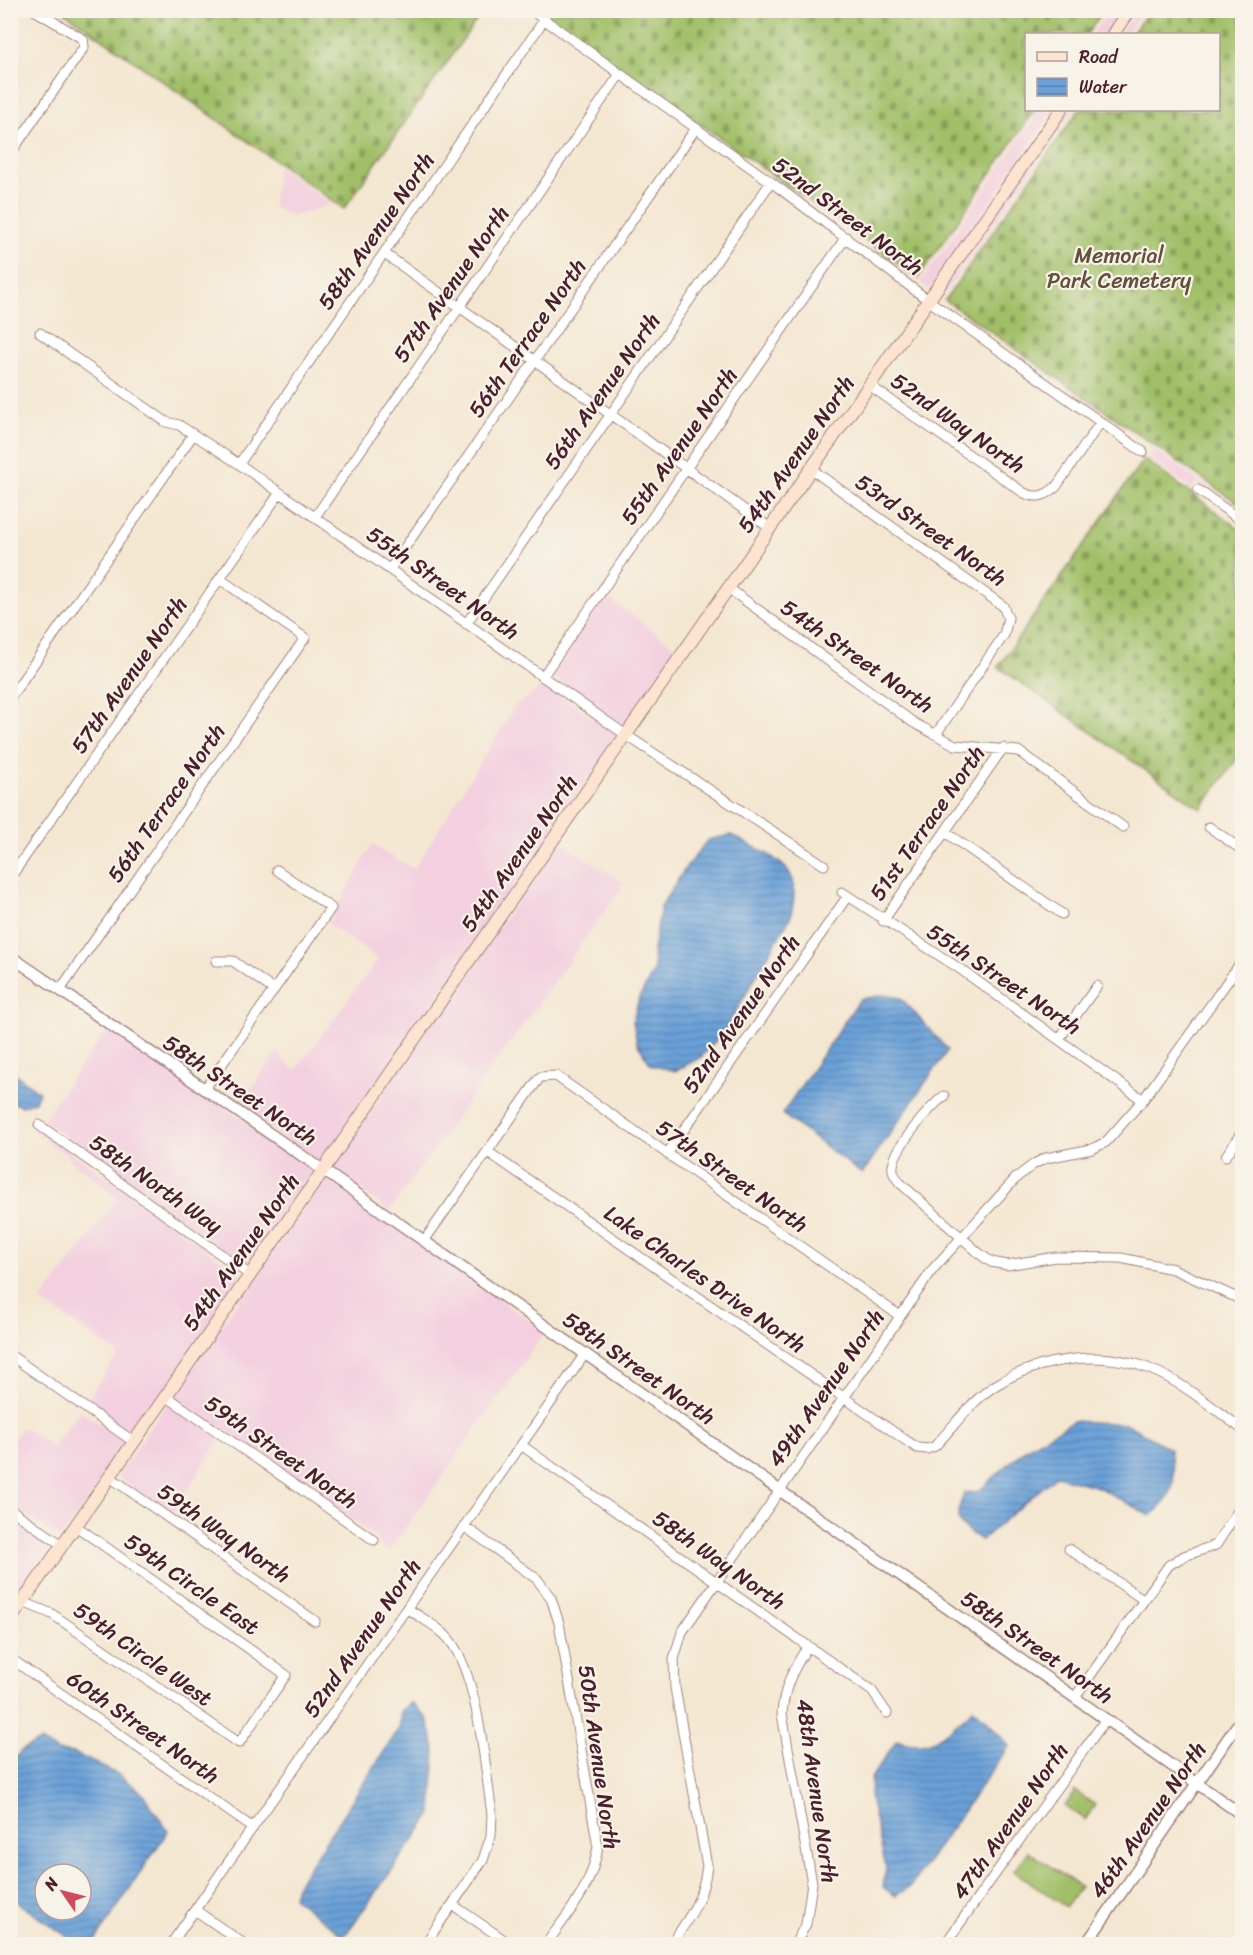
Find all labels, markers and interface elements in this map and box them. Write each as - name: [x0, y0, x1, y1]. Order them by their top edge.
- legend: [1025, 33, 1220, 111]
- text: Road: [1079, 41, 1119, 73]
- text: Water: [1079, 71, 1128, 103]
- street label: 58th Avenue North: [307, 144, 445, 318]
- street label: 52nd Street North: [764, 146, 932, 286]
- street label: 57th Avenue North: [382, 197, 520, 371]
- park label: Memorial Park Cemetery: [1047, 236, 1192, 300]
- street label: 56th Terrace North: [457, 250, 597, 426]
- street label: 56th Avenue North: [533, 304, 671, 478]
- street label: 55th Avenue North: [610, 359, 748, 533]
- street label: 52nd Way North: [882, 362, 1034, 484]
- street label: 54th Avenue North: [727, 367, 865, 541]
- street label: 53rd Street North: [847, 463, 1015, 597]
- street label: 55th Street North: [358, 515, 528, 651]
- street label: 57th Avenue North: [60, 588, 198, 762]
- street label: 54th Street North: [772, 588, 942, 724]
- street label: 56th Terrace North: [96, 715, 236, 891]
- street label: 51st Terrace North: [859, 737, 995, 909]
- street label: 54th Avenue North: [450, 766, 588, 940]
- street label: 55th Street North: [919, 913, 1089, 1045]
- street label: 52nd Avenue North: [671, 926, 811, 1102]
- street label: 58th Street North: [155, 1024, 325, 1156]
- street label: 57th Street North: [648, 1109, 816, 1243]
- street label: 58th North Way: [81, 1123, 231, 1245]
- street label: 54th Avenue North: [172, 1165, 310, 1339]
- street label: Lake Charles Drive North: [596, 1194, 814, 1364]
- street label: 58th Street North: [554, 1301, 724, 1435]
- street label: 49th Avenue North: [757, 1301, 895, 1475]
- street label: 59th Street North: [196, 1384, 366, 1520]
- street label: 59th Way North: [149, 1472, 299, 1594]
- street label: 58th Way North: [644, 1499, 794, 1621]
- street label: 59th Circle East: [116, 1522, 269, 1646]
- street label: 52nd Avenue North: [292, 1550, 432, 1726]
- street label: 58th Street North: [952, 1580, 1122, 1714]
- street label: 59th Circle West: [65, 1591, 221, 1717]
- street label: 60th Street North: [58, 1660, 228, 1794]
- street label: 50th Avenue North: [567, 1662, 631, 1852]
- street label: 48th Avenue North: [785, 1696, 849, 1886]
- street label: 46th Avenue North: [1079, 1733, 1217, 1907]
- street label: 47th Avenue North: [941, 1734, 1079, 1908]
- north arrow: [33, 1862, 93, 1922]
- text: N: [35, 1870, 67, 1897]

